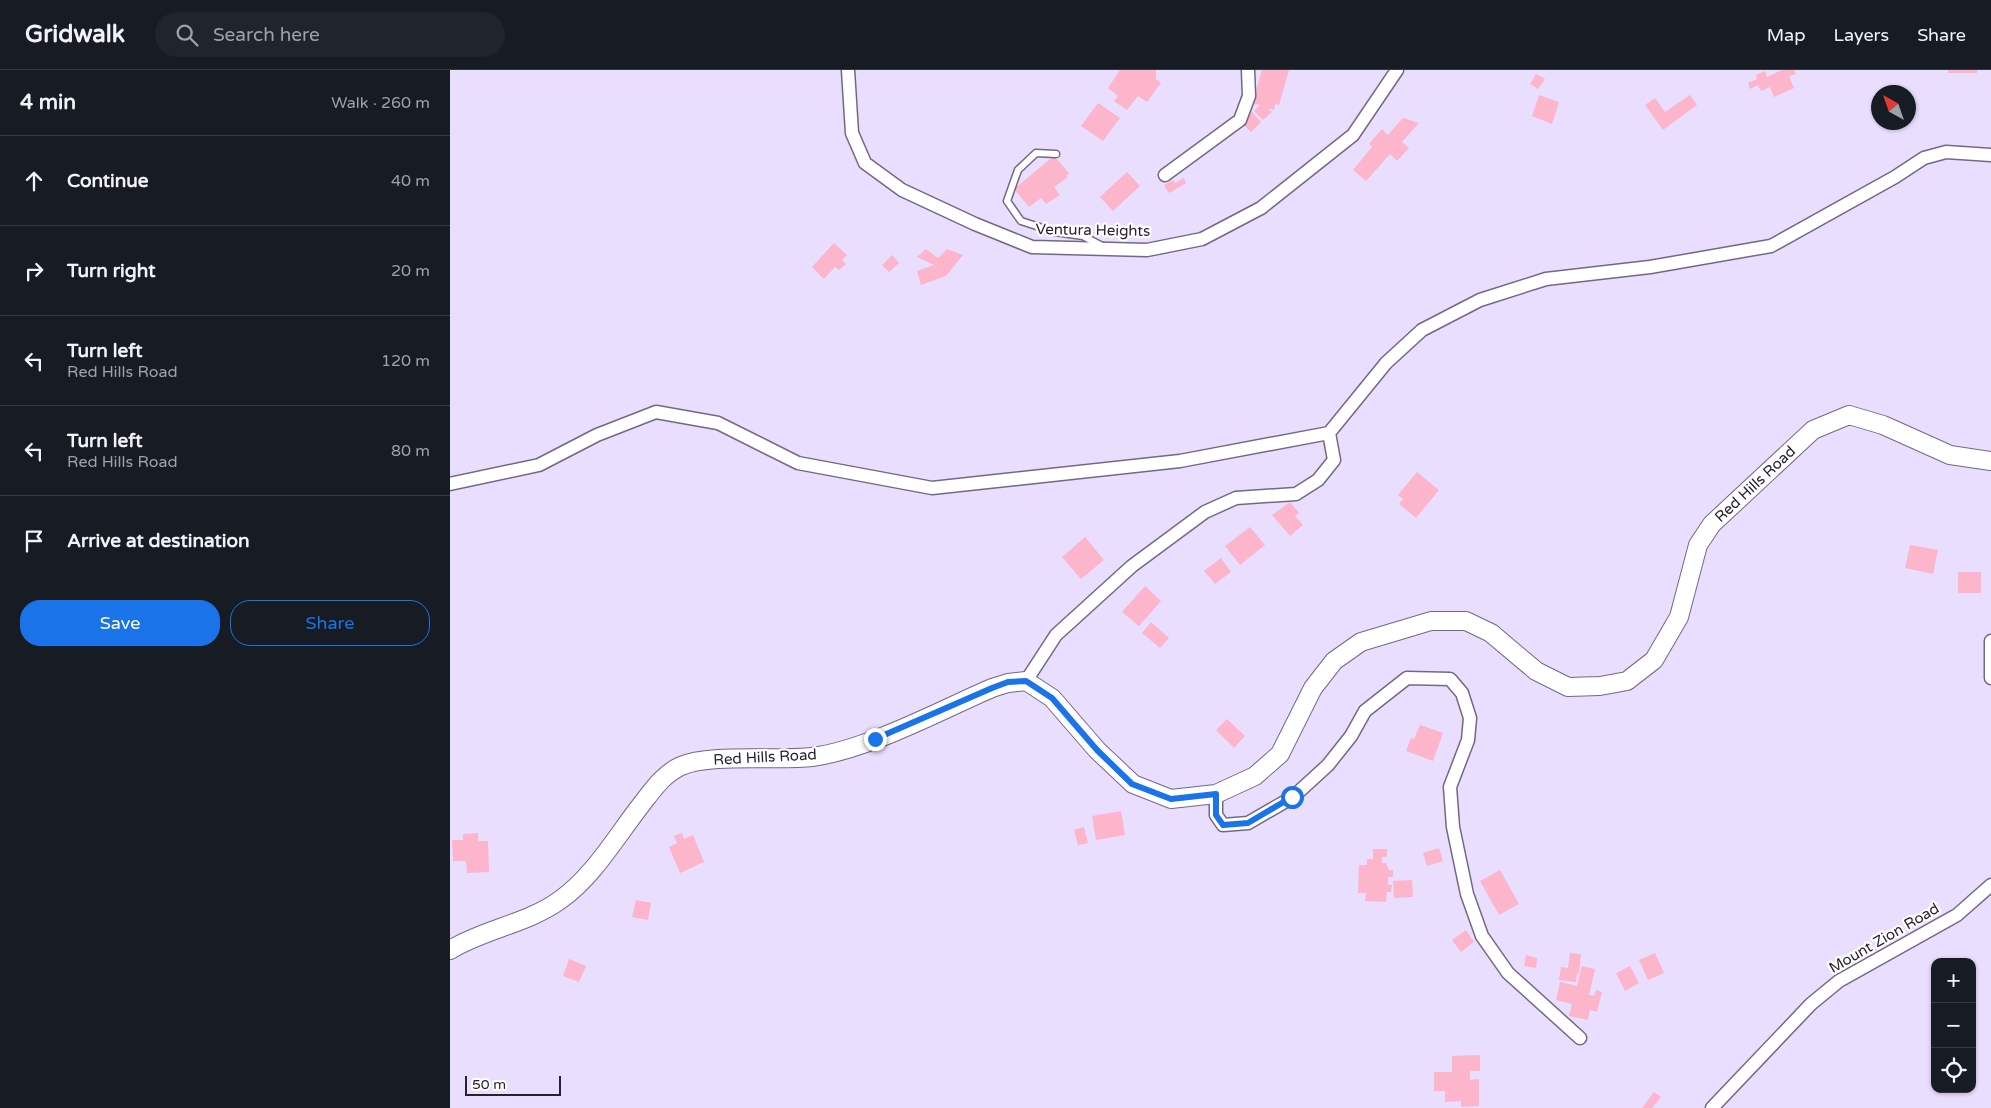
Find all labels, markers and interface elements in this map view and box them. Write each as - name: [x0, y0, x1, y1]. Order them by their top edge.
- search box: [155, 12, 505, 57]
- text: Gridwalk: [25, 20, 125, 49]
- icon: search: [173, 21, 201, 49]
- text: Search here: [213, 24, 320, 46]
- text: Map: [1767, 24, 1806, 46]
- text: Layers: [1834, 24, 1889, 46]
- text: Share: [1917, 24, 1966, 46]
- north arrow: [1871, 85, 1916, 130]
- text: 4 min: [20, 90, 76, 115]
- text: Walk · 260 m: [331, 93, 430, 113]
- icon: ahead: [20, 167, 48, 195]
- text: Continue: [67, 170, 149, 192]
- text: 40 m: [391, 171, 430, 191]
- street label: Ventura Heights: [1036, 220, 1150, 240]
- icon: right: [20, 257, 48, 285]
- text: Turn right: [67, 260, 155, 282]
- text: 20 m: [391, 261, 430, 281]
- text: Turn left: [67, 340, 143, 362]
- icon: left: [20, 347, 48, 375]
- text: 120 m: [381, 351, 430, 371]
- text: Red Hills Road: [67, 362, 178, 382]
- text: Turn left: [67, 430, 143, 452]
- icon: left: [20, 437, 48, 465]
- text: 80 m: [391, 441, 430, 461]
- street label: Red Hills Road: [1711, 442, 1799, 526]
- text: Red Hills Road: [67, 452, 178, 472]
- icon: arrive: [20, 527, 48, 555]
- text: Arrive at destination: [67, 530, 250, 552]
- button: Save: [20, 600, 220, 646]
- button: Share: [230, 600, 430, 646]
- route end: [864, 728, 887, 751]
- street label: Red Hills Road: [713, 745, 817, 769]
- route start: [1281, 786, 1304, 809]
- street label: Mount Zion Road: [1826, 899, 1942, 977]
- map controls: [1931, 958, 1976, 1093]
- button: +: [1931, 958, 1976, 1003]
- button: −: [1931, 1003, 1976, 1048]
- button: locate: [1931, 1048, 1976, 1093]
- scale bar: [465, 1073, 561, 1096]
- text: 50 m: [472, 1076, 506, 1093]

